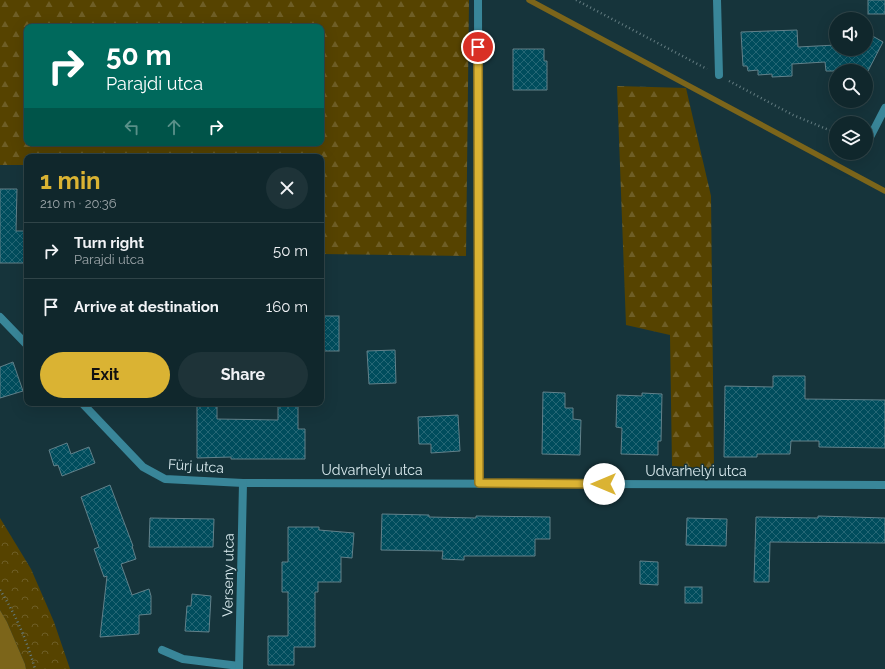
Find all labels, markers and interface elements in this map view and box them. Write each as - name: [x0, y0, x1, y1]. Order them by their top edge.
- map controls: [829, 12, 873, 160]
- button: sound: [829, 12, 873, 56]
- pin: [461, 30, 495, 64]
- icon: arrive: [467, 36, 489, 58]
- text: 50 m: [106, 39, 172, 72]
- icon: right: [40, 40, 92, 92]
- button: search: [829, 64, 873, 108]
- text: Parajdi utca: [106, 73, 203, 94]
- icon: left: [121, 116, 143, 138]
- icon: ahead: [163, 116, 185, 138]
- icon: right: [205, 116, 227, 138]
- button: layers: [829, 116, 873, 160]
- text: 1 min: [40, 166, 101, 195]
- button: close: [266, 167, 308, 209]
- text: 210 m · 20:36: [40, 196, 117, 211]
- text: Turn right: [74, 234, 144, 252]
- icon: right: [40, 240, 62, 262]
- text: 50 m: [273, 242, 308, 260]
- text: Parajdi utca: [74, 252, 144, 267]
- icon: arrive: [40, 296, 62, 318]
- text: Arrive at destination: [74, 298, 219, 316]
- text: 160 m: [266, 298, 308, 316]
- button: Exit: [40, 352, 170, 398]
- button: Share: [178, 352, 308, 398]
- street label: Fürj utca: [168, 456, 224, 476]
- street label: Udvarhelyi utca: [321, 462, 423, 478]
- position arrow: [583, 463, 625, 505]
- street label: Udvarhelyi utca: [645, 463, 747, 479]
- street label: Verseny utca: [219, 533, 237, 617]

